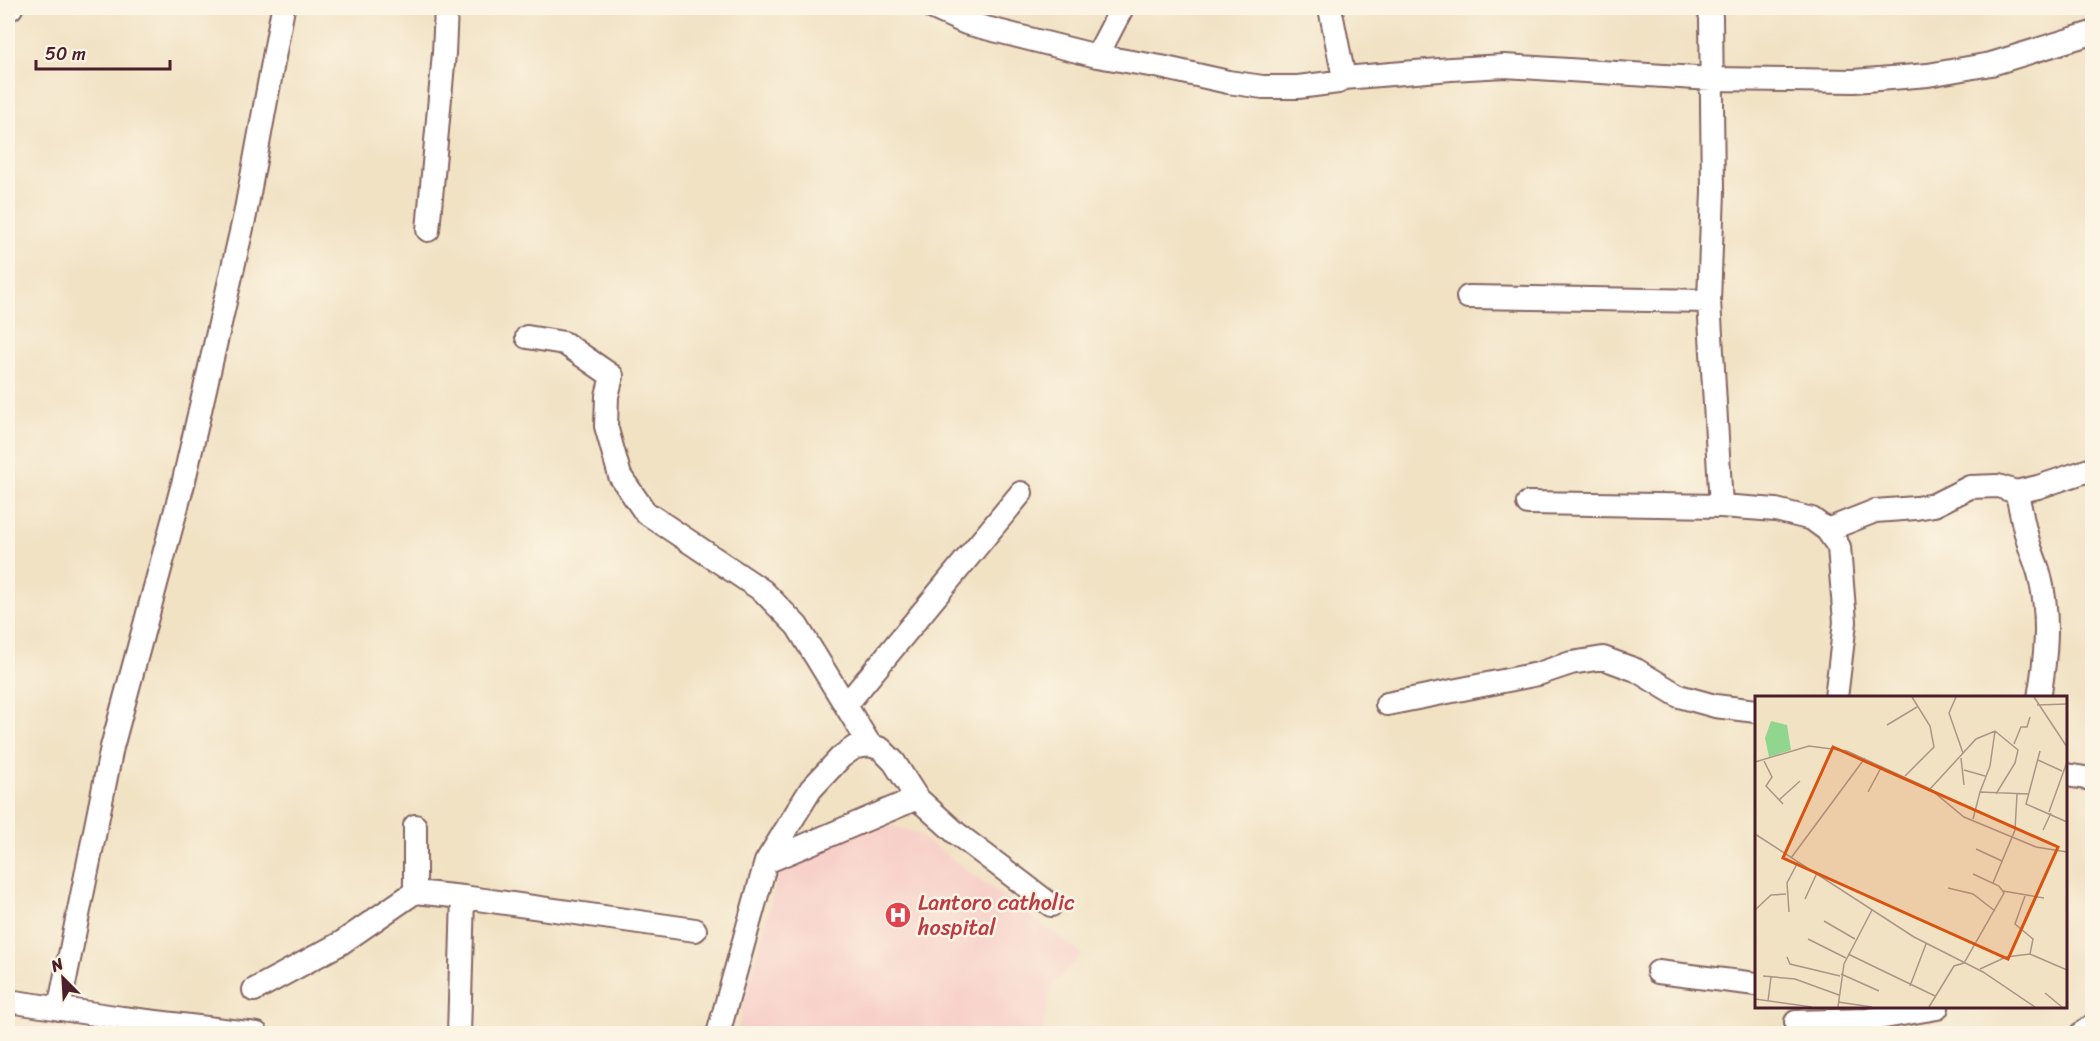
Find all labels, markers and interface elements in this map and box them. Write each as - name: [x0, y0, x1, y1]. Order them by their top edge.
- scale bar: [36, 33, 170, 71]
- text: 50 m: [45, 38, 86, 70]
- inset map: [1755, 696, 2067, 1008]
- place label: Lantoro catholic hospital: [917, 883, 1075, 947]
- hospital icon: Lantoro catholic hospital: [883, 900, 913, 930]
- north arrow: [33, 948, 93, 1008]
- text: N: [45, 949, 69, 981]

